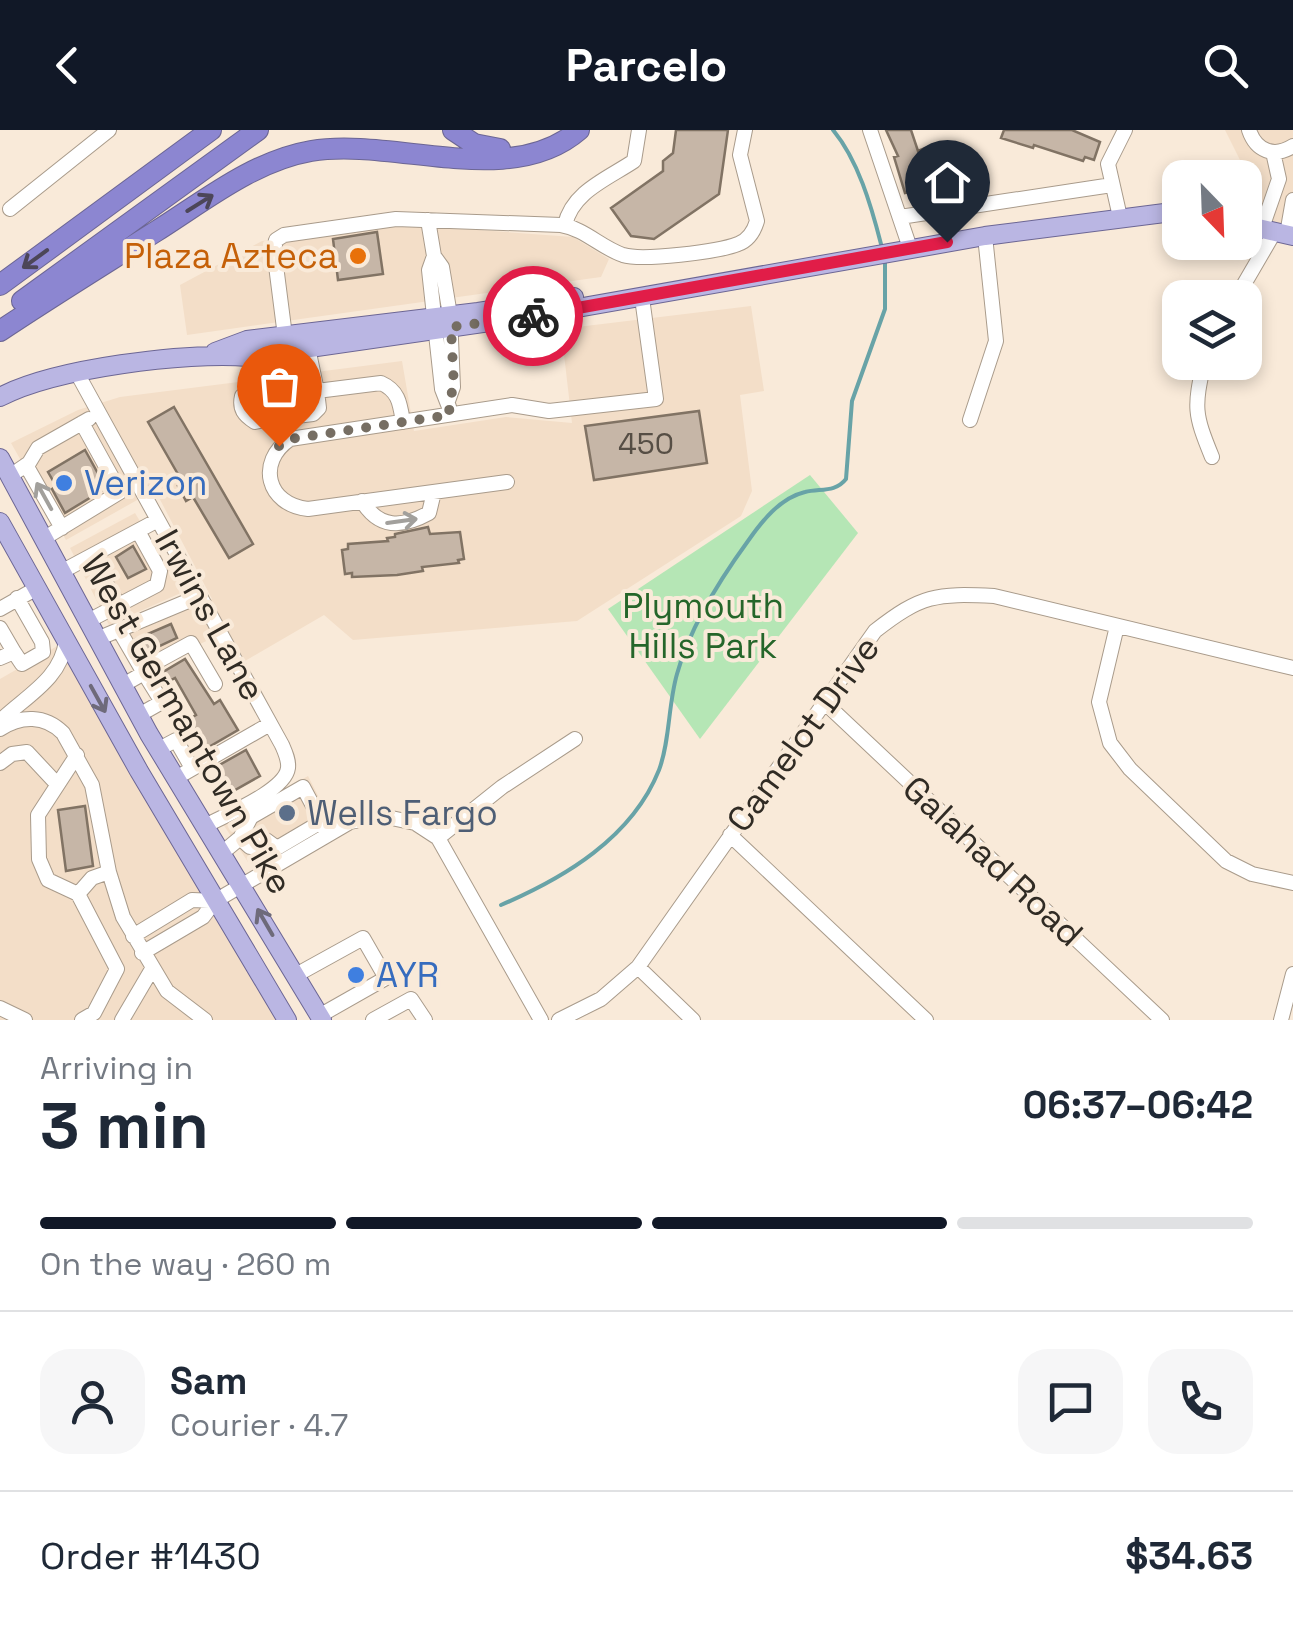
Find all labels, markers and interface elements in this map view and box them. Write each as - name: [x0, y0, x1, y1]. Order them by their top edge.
- text: Parcelo: [566, 37, 727, 94]
- icon: back: [40, 38, 95, 93]
- icon: search: [1198, 38, 1253, 93]
- pin: [905, 140, 990, 243]
- icon: home: [920, 155, 975, 210]
- north arrow: [1162, 160, 1262, 260]
- map controls: [1162, 160, 1262, 380]
- one-way arrow: [186, 193, 214, 214]
- place label: Plaza Azteca: [124, 234, 338, 278]
- marker: Plaza Azteca: [347, 245, 369, 267]
- one-way arrow: [22, 249, 50, 270]
- courier: [483, 266, 583, 366]
- button: layers: [1162, 280, 1262, 380]
- icon: bike: [506, 289, 561, 344]
- pin: [237, 344, 322, 447]
- icon: bag: [252, 359, 307, 414]
- house number: 450: [618, 424, 674, 463]
- place label: Verizon: [84, 461, 208, 505]
- marker: Verizon: [53, 472, 75, 494]
- one-way arrow: [33, 482, 53, 512]
- one-way arrow: [385, 511, 418, 529]
- street label: Irwins Lane: [145, 522, 275, 708]
- street label: West Germantown Pike: [72, 546, 302, 902]
- park label: Plymouth Hills Park: [622, 584, 784, 668]
- street label: Camelot Drive: [717, 627, 889, 841]
- one-way arrow: [89, 684, 109, 713]
- street label: Galahad Road: [894, 766, 1092, 956]
- place label: Wells Fargo: [307, 791, 498, 835]
- marker: Wells Fargo: [276, 802, 298, 824]
- one-way arrow: [254, 908, 274, 938]
- place label: AYR: [376, 953, 439, 997]
- marker: AYR: [345, 964, 367, 986]
- text: Arriving in: [40, 1048, 193, 1088]
- text: 06:37–06:42: [1023, 1081, 1253, 1129]
- text: 3 min: [40, 1084, 209, 1167]
- text: On the way · 260 m: [40, 1244, 331, 1284]
- button: person: [40, 1349, 145, 1454]
- button: chat: [1018, 1349, 1123, 1454]
- button: phone: [1148, 1349, 1253, 1454]
- text: Sam: [170, 1357, 247, 1405]
- text: Courier · 4.7: [170, 1405, 348, 1445]
- text: Order #1430: [40, 1532, 261, 1580]
- text: $34.63: [1125, 1532, 1253, 1580]

